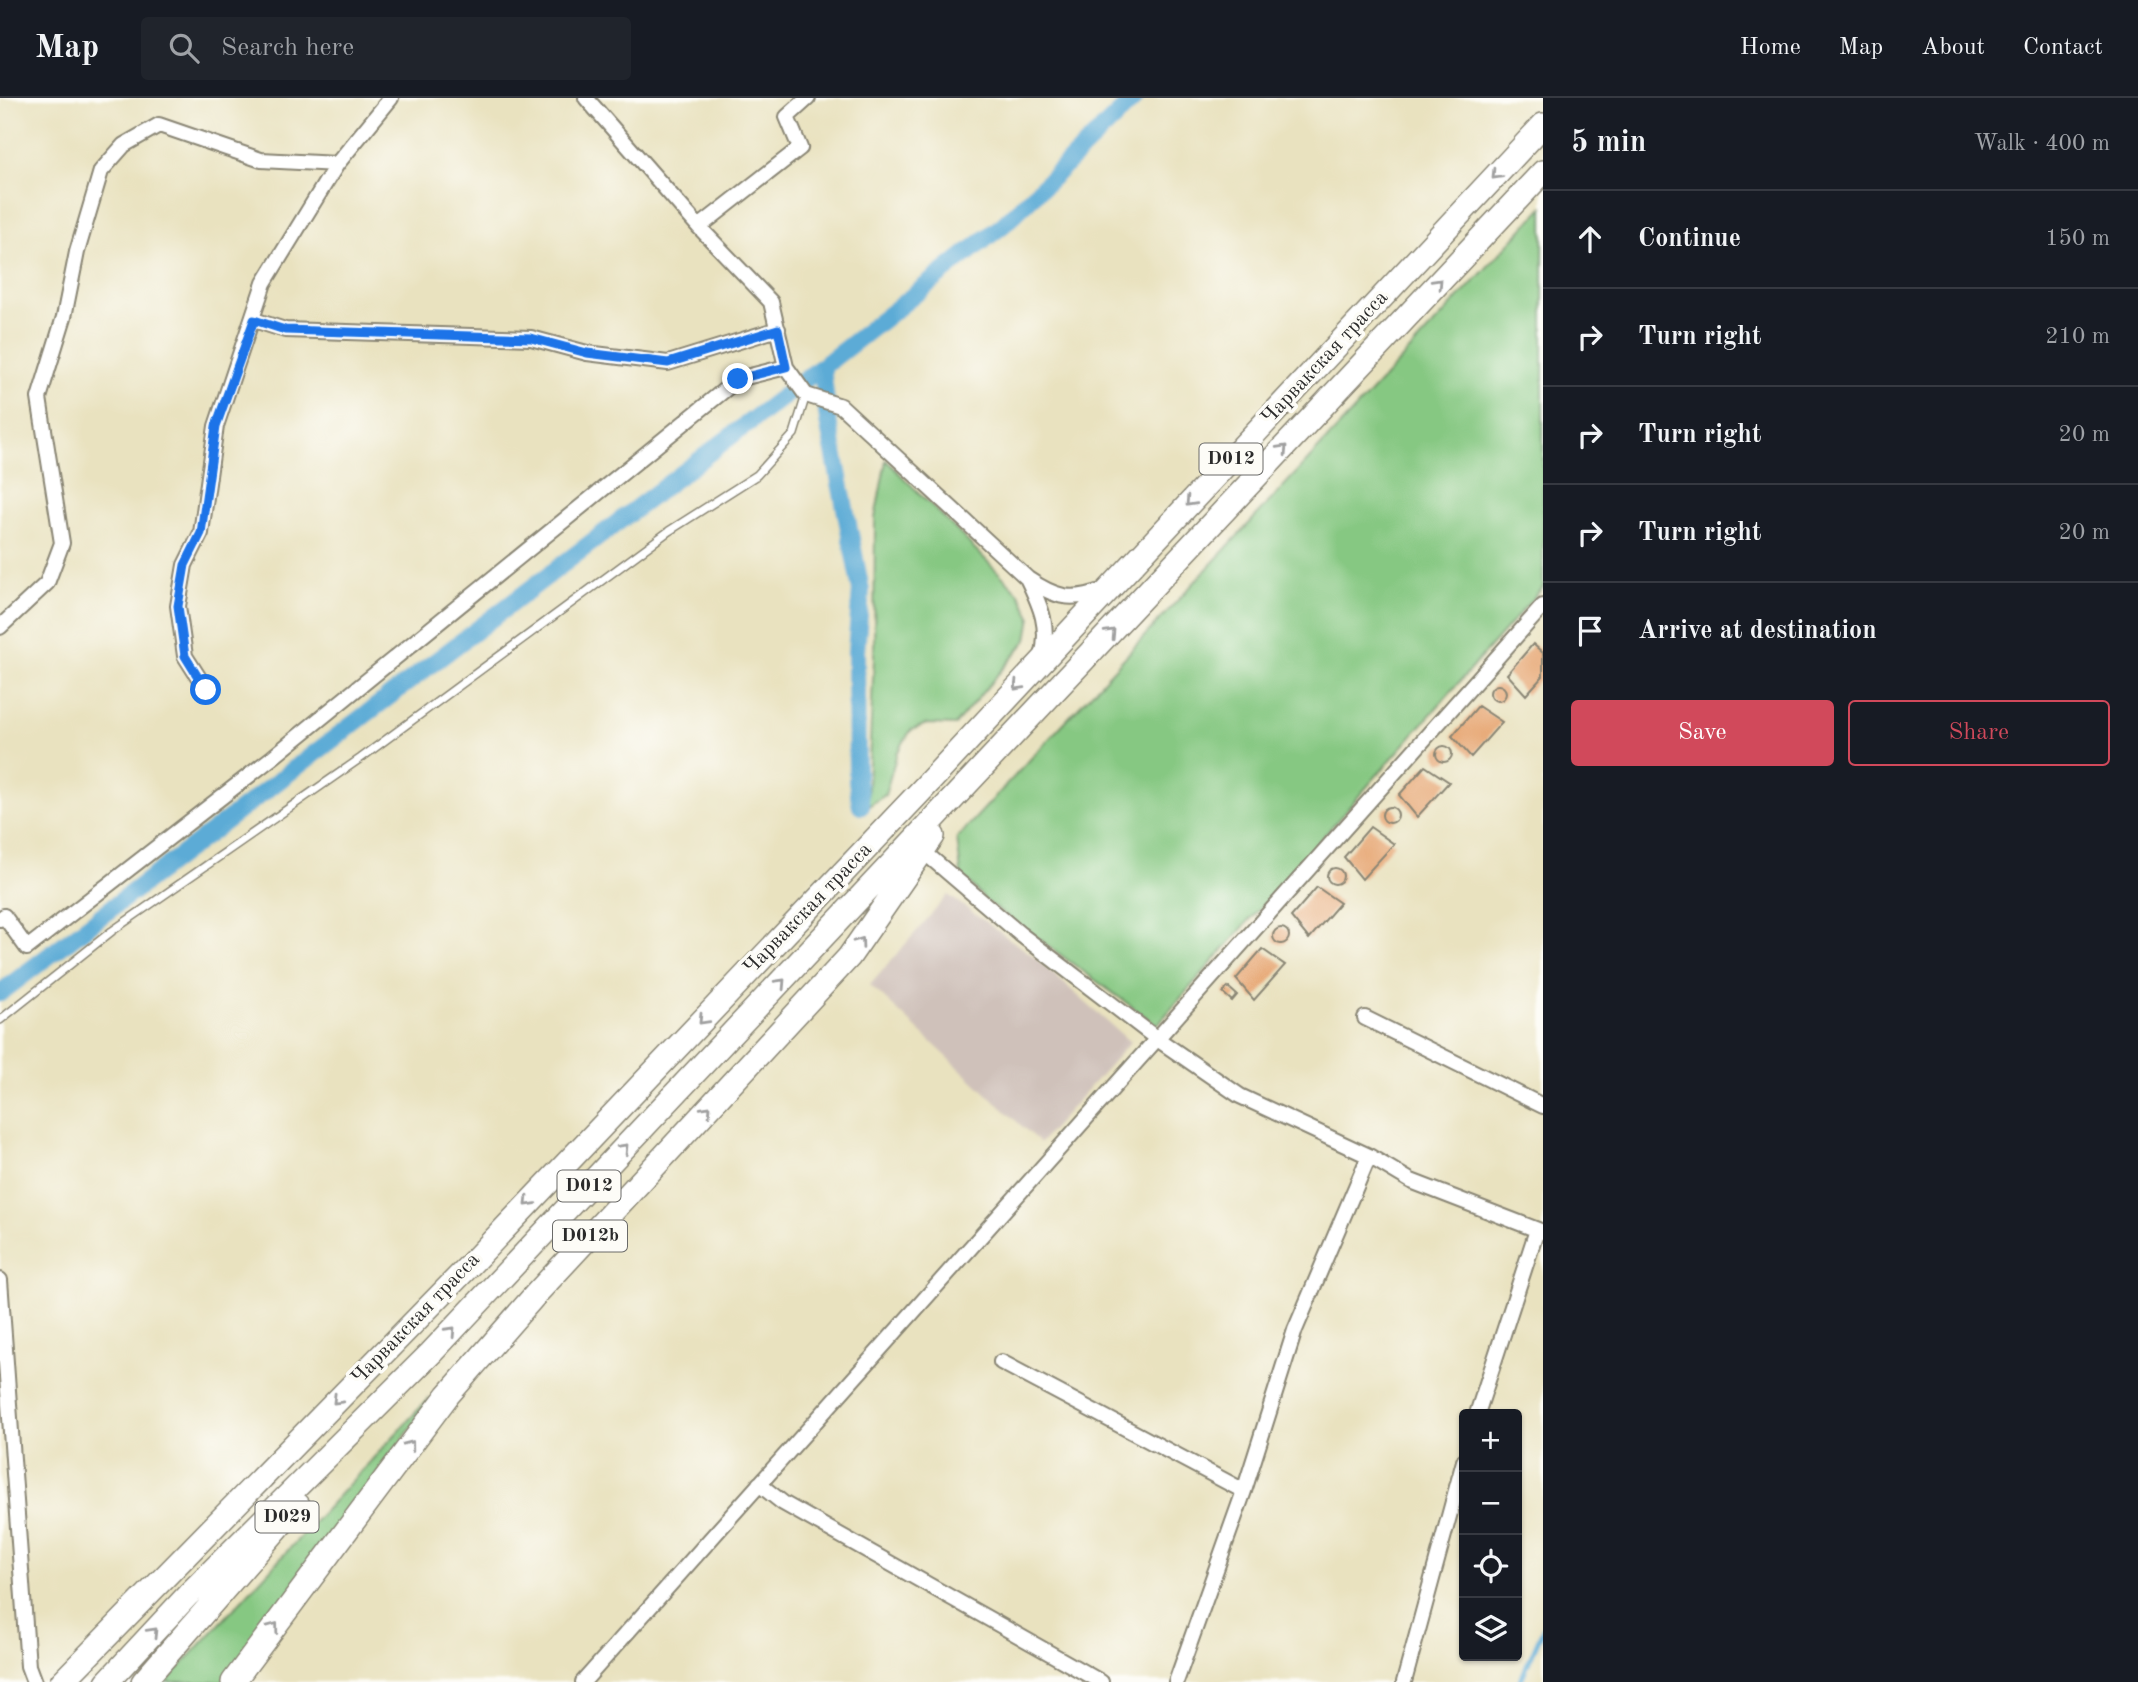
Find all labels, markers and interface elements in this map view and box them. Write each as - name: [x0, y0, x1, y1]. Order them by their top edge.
- search box: [141, 17, 631, 80]
- icon: search: [165, 29, 203, 67]
- text: Map: [35, 32, 99, 65]
- text: Search here: [221, 35, 354, 61]
- text: Home: [1740, 36, 1801, 60]
- text: Map: [1839, 36, 1883, 60]
- text: About: [1921, 36, 1985, 60]
- text: Contact: [2023, 36, 2103, 60]
- text: 5 min: [1571, 128, 1646, 158]
- text: Walk · 400 m: [1974, 132, 2110, 155]
- one-way arrow: [1492, 167, 1505, 180]
- icon: ahead: [1571, 220, 1609, 258]
- text: Continue: [1638, 226, 1741, 252]
- text: 150 m: [2045, 227, 2110, 250]
- one-way arrow: [1430, 279, 1443, 292]
- street label: Чарвакская трасса: [1258, 287, 1392, 429]
- icon: right: [1571, 318, 1609, 356]
- text: Turn right: [1638, 324, 1761, 350]
- text: 210 m: [2045, 325, 2110, 348]
- route end: [722, 363, 753, 394]
- icon: right: [1571, 416, 1609, 454]
- text: Turn right: [1638, 422, 1761, 448]
- text: 20 m: [2059, 423, 2110, 446]
- road number: D012: [1200, 444, 1262, 474]
- one-way arrow: [1275, 445, 1287, 458]
- one-way arrow: [1186, 494, 1199, 507]
- icon: right: [1571, 514, 1609, 552]
- text: Turn right: [1638, 520, 1761, 546]
- text: 20 m: [2059, 521, 2110, 544]
- icon: arrive: [1571, 612, 1609, 650]
- text: Arrive at destination: [1638, 618, 1877, 644]
- one-way arrow: [1102, 628, 1115, 641]
- route start: [190, 674, 221, 705]
- one-way arrow: [1014, 678, 1026, 691]
- button: Save: [1571, 700, 1834, 766]
- button: Share: [1848, 700, 2110, 766]
- street label: Чарвакская трасса: [740, 839, 876, 979]
- one-way arrow: [852, 937, 864, 949]
- one-way arrow: [772, 978, 785, 991]
- one-way arrow: [699, 1011, 712, 1024]
- one-way arrow: [699, 1105, 711, 1118]
- one-way arrow: [616, 1143, 629, 1156]
- road number: D012: [558, 1170, 620, 1202]
- one-way arrow: [525, 1194, 538, 1207]
- road number: D012b: [553, 1220, 627, 1252]
- street label: Чарвакская трасса: [348, 1249, 484, 1389]
- one-way arrow: [443, 1326, 456, 1339]
- one-way arrow: [332, 1392, 345, 1405]
- map controls: [1459, 1409, 1522, 1661]
- button: +: [1459, 1409, 1522, 1472]
- one-way arrow: [402, 1440, 415, 1453]
- button: −: [1459, 1472, 1522, 1535]
- road number: D029: [256, 1502, 318, 1532]
- button: locate: [1459, 1535, 1522, 1598]
- button: layers: [1459, 1598, 1522, 1661]
- one-way arrow: [266, 1622, 278, 1635]
- one-way arrow: [144, 1627, 157, 1640]

